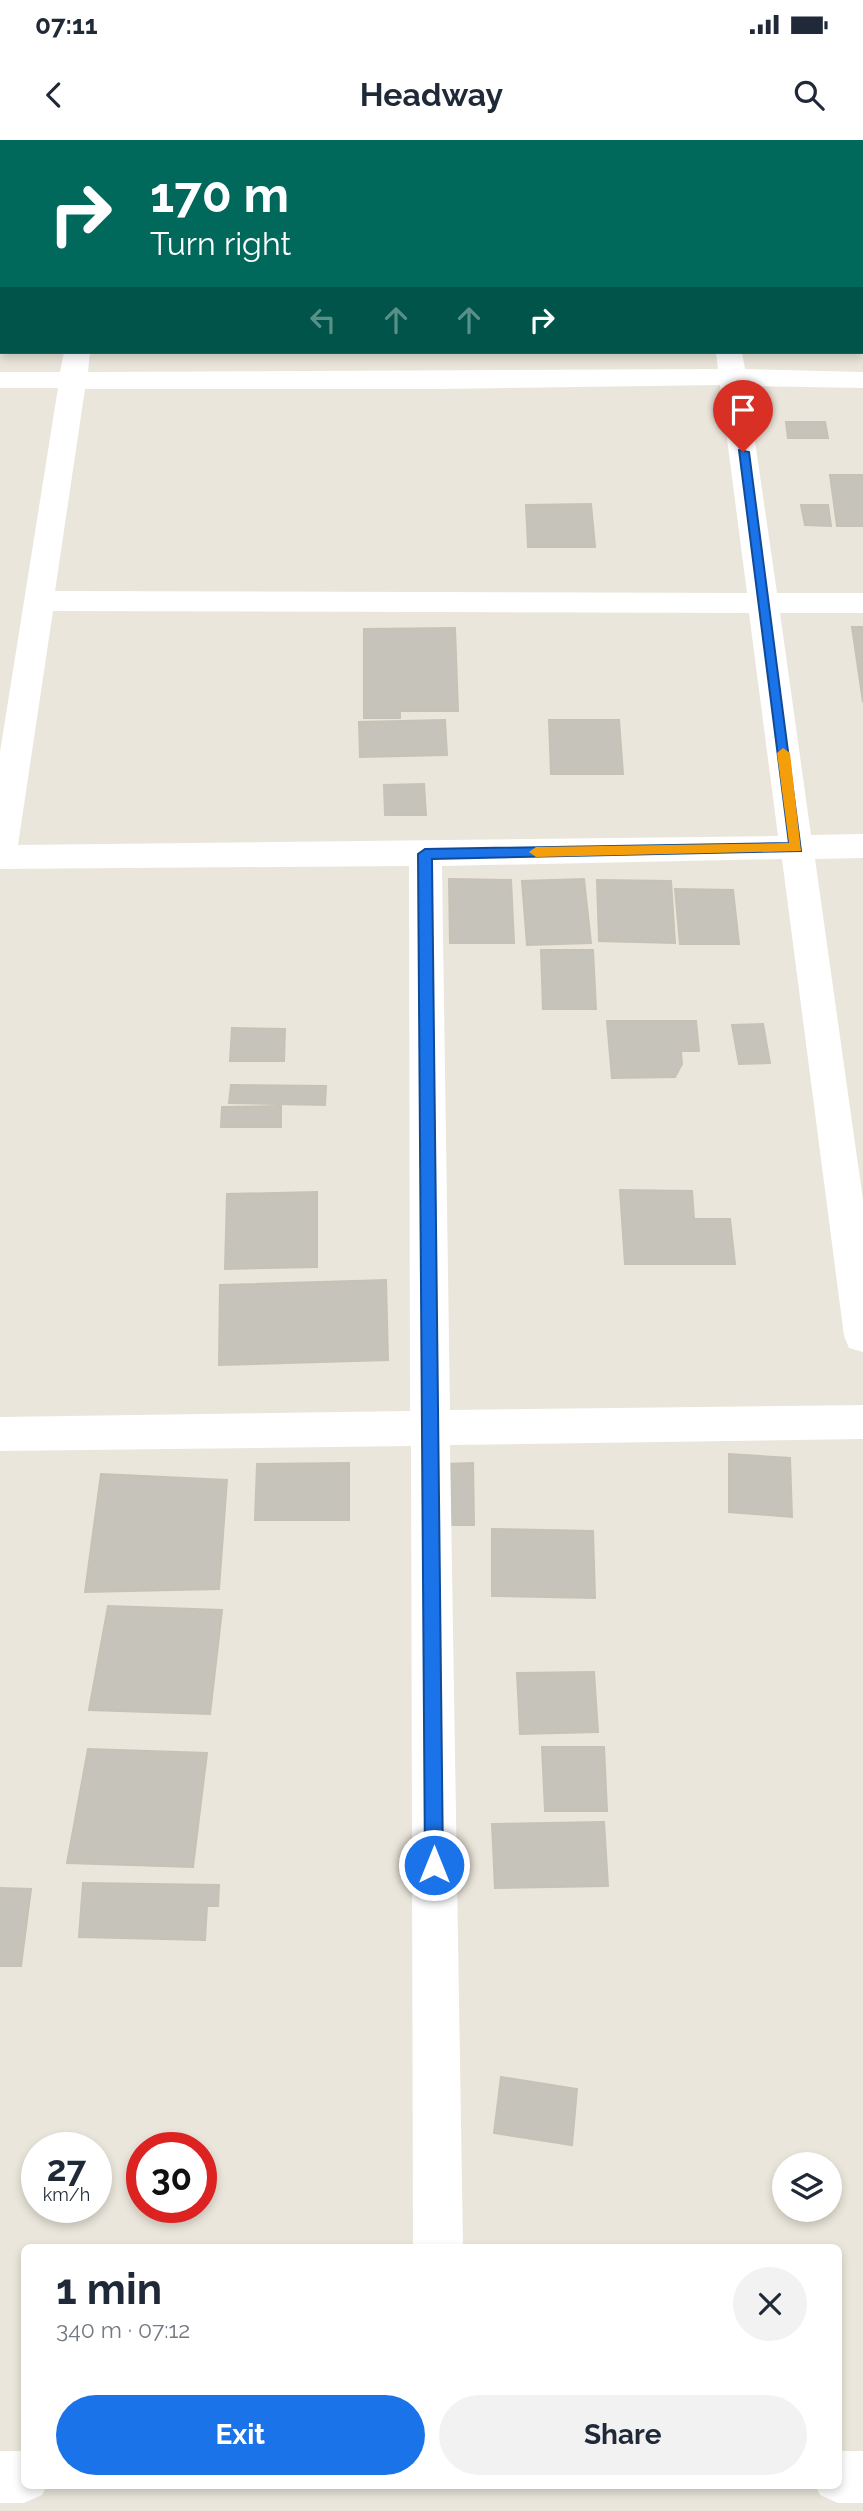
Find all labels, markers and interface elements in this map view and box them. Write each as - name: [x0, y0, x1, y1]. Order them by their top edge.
- text: 07:11: [35, 10, 98, 40]
- icon: back: [35, 76, 73, 114]
- text: Headway: [360, 76, 503, 113]
- icon: search: [790, 76, 828, 114]
- text: 170 m: [150, 166, 289, 223]
- icon: right: [35, 168, 126, 259]
- text: Turn right: [150, 225, 291, 262]
- icon: left: [304, 301, 342, 339]
- icon: ahead: [377, 301, 415, 339]
- icon: ahead: [450, 301, 488, 339]
- icon: right: [523, 301, 561, 339]
- pin: [713, 380, 773, 452]
- icon: arrive: [724, 391, 762, 429]
- position arrow: [397, 1828, 471, 1902]
- speed limit sign: 30: [126, 2132, 217, 2223]
- text: 27: [47, 2148, 86, 2189]
- map controls: [772, 2152, 842, 2222]
- button: layers: [772, 2152, 842, 2222]
- text: km/h: [43, 2184, 90, 2205]
- text: 1 min: [56, 2265, 162, 2314]
- button: close: [733, 2267, 807, 2341]
- text: 340 m · 07:12: [56, 2316, 190, 2343]
- button: Exit: [56, 2395, 425, 2475]
- button: Share: [439, 2395, 807, 2475]

